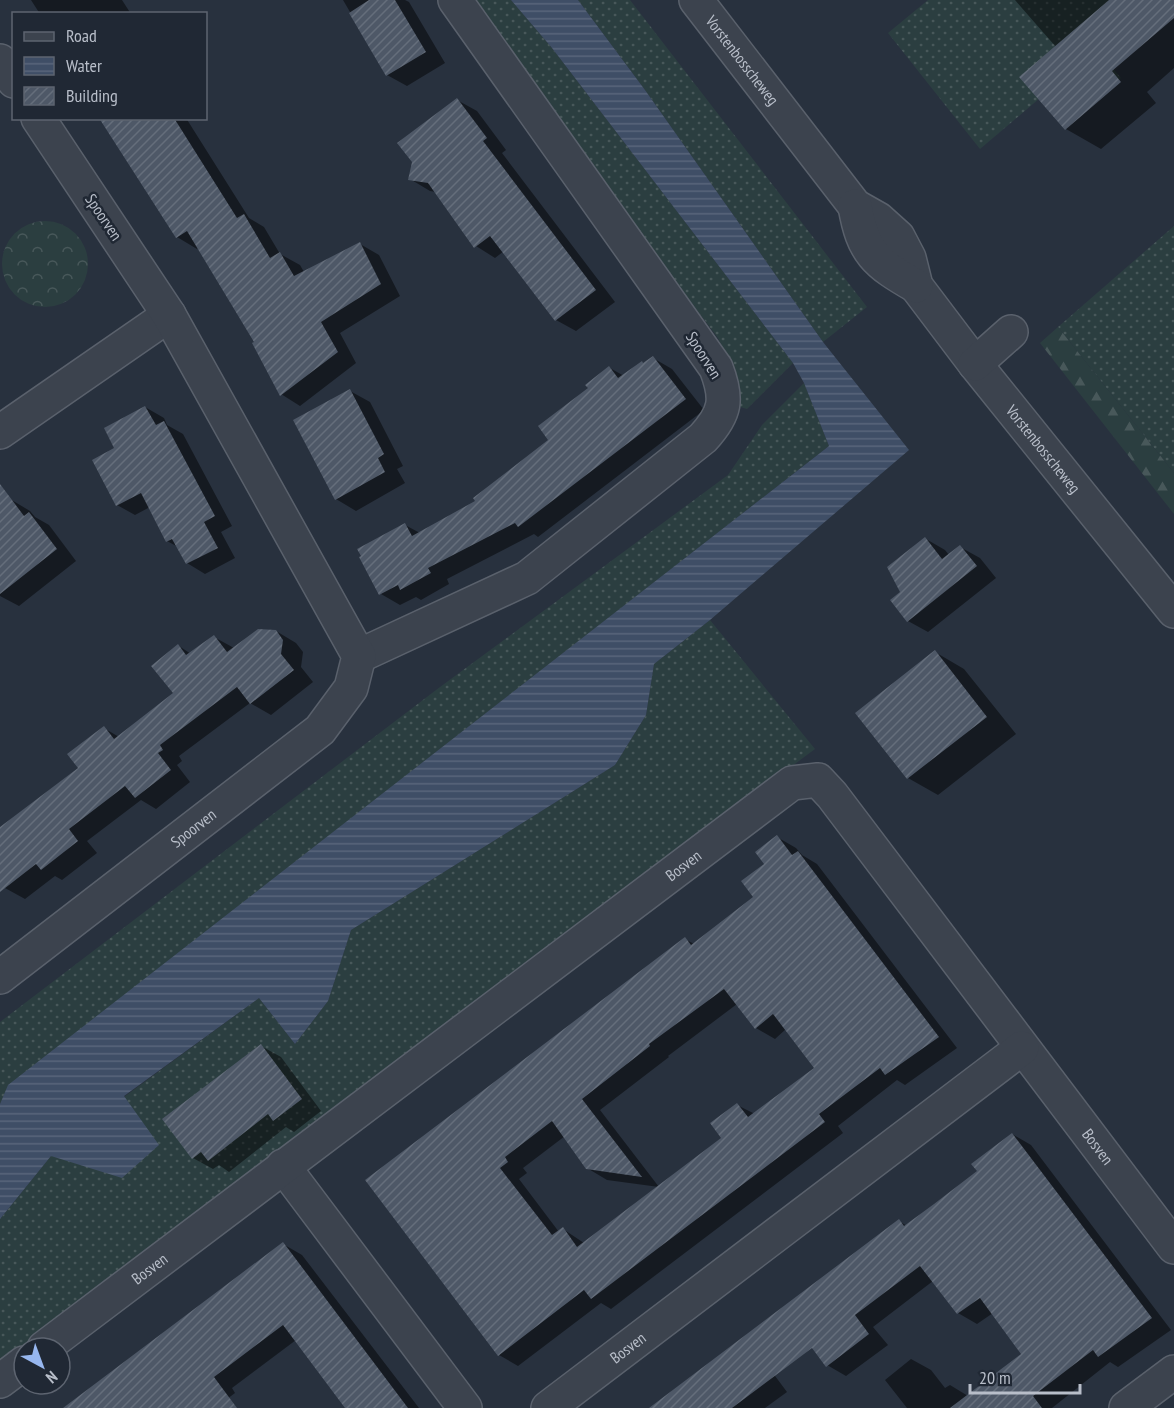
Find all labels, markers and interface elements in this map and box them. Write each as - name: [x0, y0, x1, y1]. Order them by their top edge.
- street label: Vorstenbosscheweg: [701, 11, 783, 109]
- legend: [12, 12, 207, 120]
- text: Road: [66, 24, 97, 47]
- text: Water: [66, 54, 102, 77]
- text: Building: [66, 84, 118, 107]
- street label: Spoorven: [81, 190, 127, 244]
- street label: Spoorven: [682, 328, 726, 382]
- street label: Vorstenbosscheweg: [1001, 400, 1085, 497]
- street label: Spoorven: [166, 804, 220, 852]
- street label: Bosven: [661, 845, 705, 885]
- street label: Bosven: [1078, 1125, 1118, 1168]
- street label: Bosven: [127, 1248, 171, 1288]
- street label: Bosven: [606, 1328, 650, 1368]
- north arrow: [12, 1336, 72, 1396]
- scale bar: [970, 1357, 1080, 1395]
- text: 20 m: [979, 1366, 1011, 1389]
- text: N: [42, 1367, 62, 1388]

